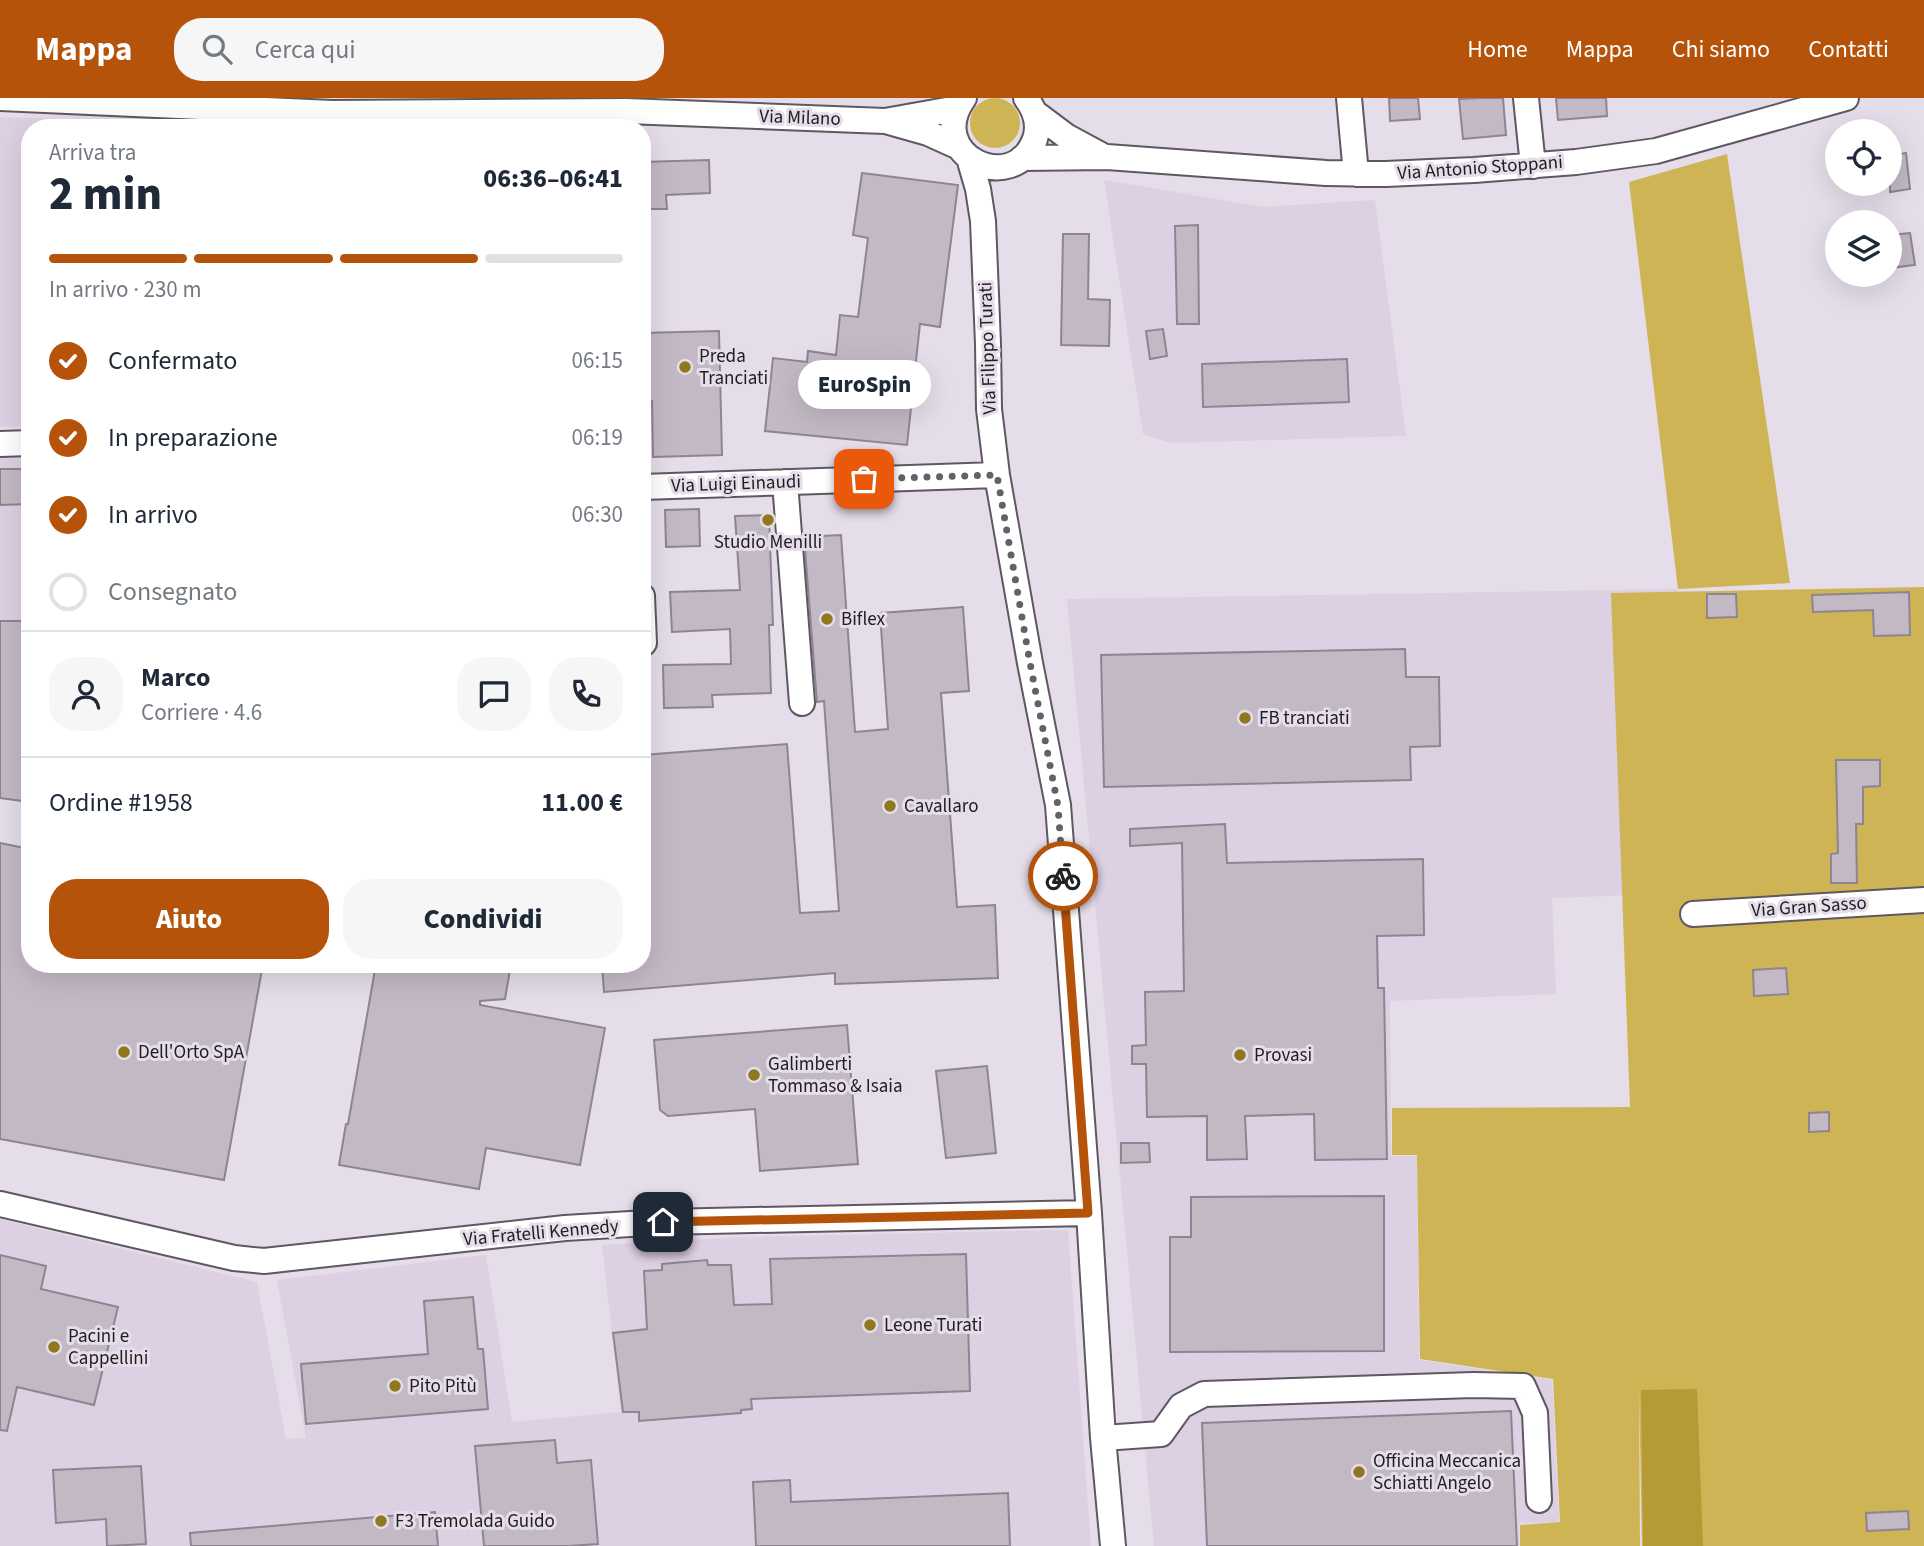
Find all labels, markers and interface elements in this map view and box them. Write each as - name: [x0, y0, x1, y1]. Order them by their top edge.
- search box: [174, 18, 664, 81]
- text: Mappa: [35, 26, 132, 73]
- icon: search: [198, 30, 236, 68]
- text: Cerca qui: [254, 31, 356, 68]
- text: Home: [1467, 32, 1528, 67]
- text: Mappa: [1566, 32, 1634, 67]
- text: Chi siamo: [1672, 32, 1770, 67]
- text: Contatti: [1808, 32, 1889, 67]
- street label: Via Milano: [759, 103, 841, 133]
- map controls: [1825, 119, 1902, 287]
- button: locate: [1825, 119, 1902, 196]
- text: Arriva tra: [49, 136, 136, 169]
- street label: Via Antonio Stoppani: [1396, 149, 1564, 187]
- text: 06:36–06:41: [483, 160, 623, 197]
- text: 2 min: [49, 162, 162, 227]
- button: layers: [1825, 210, 1902, 287]
- text: In arrivo · 230 m: [49, 273, 201, 306]
- street label: Via Filippo Turati: [972, 281, 1004, 415]
- icon: check: [49, 342, 87, 380]
- text: Confermato: [108, 342, 237, 379]
- place label: Preda Tranciati: [699, 343, 768, 392]
- text: 06:15: [572, 344, 623, 377]
- marker: Preda Tranciati: [677, 359, 693, 375]
- callout: EuroSpin: [798, 360, 931, 409]
- text: EuroSpin: [818, 368, 911, 401]
- icon: check: [49, 419, 87, 457]
- text: In preparazione: [108, 419, 278, 456]
- text: 06:19: [572, 421, 623, 454]
- pin: [834, 449, 894, 509]
- icon: bag: [845, 460, 883, 498]
- street label: Via Luigi Einaudi: [670, 468, 802, 500]
- icon: check: [49, 496, 87, 534]
- text: In arrivo: [108, 496, 198, 533]
- text: 06:30: [572, 498, 623, 531]
- marker: Studio Menilli: [760, 512, 776, 528]
- place label: Studio Menilli: [714, 529, 822, 556]
- text: Consegnato: [108, 573, 237, 610]
- place label: Biflex: [841, 606, 886, 633]
- marker: Biflex: [819, 611, 835, 627]
- button: person: [49, 657, 123, 731]
- button: chat: [457, 657, 531, 731]
- button: phone: [549, 657, 623, 731]
- text: Marco: [141, 659, 210, 696]
- text: Corriere · 4.6: [141, 696, 262, 729]
- place label: FB tranciati: [1259, 705, 1350, 732]
- marker: FB tranciati: [1237, 710, 1253, 726]
- text: Ordine #1958: [49, 784, 193, 821]
- text: 11.00 €: [541, 784, 623, 821]
- place label: Cavallaro: [904, 793, 978, 820]
- marker: Cavallaro: [882, 798, 898, 814]
- courier: [1028, 841, 1098, 911]
- icon: bike: [1044, 857, 1082, 895]
- button: Aiuto: [49, 879, 329, 959]
- button: Condividi: [343, 879, 623, 959]
- street label: Via Gran Sasso: [1750, 890, 1868, 924]
- place label: Dell'Orto SpA: [138, 1039, 245, 1066]
- place label: Provasi: [1254, 1042, 1312, 1069]
- marker: Dell'Orto SpA: [116, 1044, 132, 1060]
- marker: Provasi: [1232, 1047, 1248, 1063]
- place label: Galimberti Tommaso & Isaia: [768, 1051, 903, 1100]
- marker: Galimberti Tommaso & Isaia: [746, 1067, 762, 1083]
- pin: [633, 1192, 693, 1252]
- icon: home: [644, 1203, 682, 1241]
- street label: Via Fratelli Kennedy: [462, 1213, 620, 1253]
- place label: Leone Turati: [884, 1312, 983, 1339]
- marker: Leone Turati: [862, 1317, 878, 1333]
- place label: Pacini e Cappellini: [68, 1323, 148, 1372]
- marker: Pacini e Cappellini: [46, 1339, 62, 1355]
- place label: Pito Pitù: [409, 1373, 477, 1400]
- marker: Pito Pitù: [387, 1378, 403, 1394]
- place label: Officina Meccanica Schiatti Angelo: [1373, 1448, 1521, 1497]
- marker: Officina Meccanica Schiatti Angelo: [1351, 1464, 1367, 1480]
- place label: F3 Tremolada Guido: [395, 1508, 555, 1535]
- marker: F3 Tremolada Guido: [373, 1513, 389, 1529]

